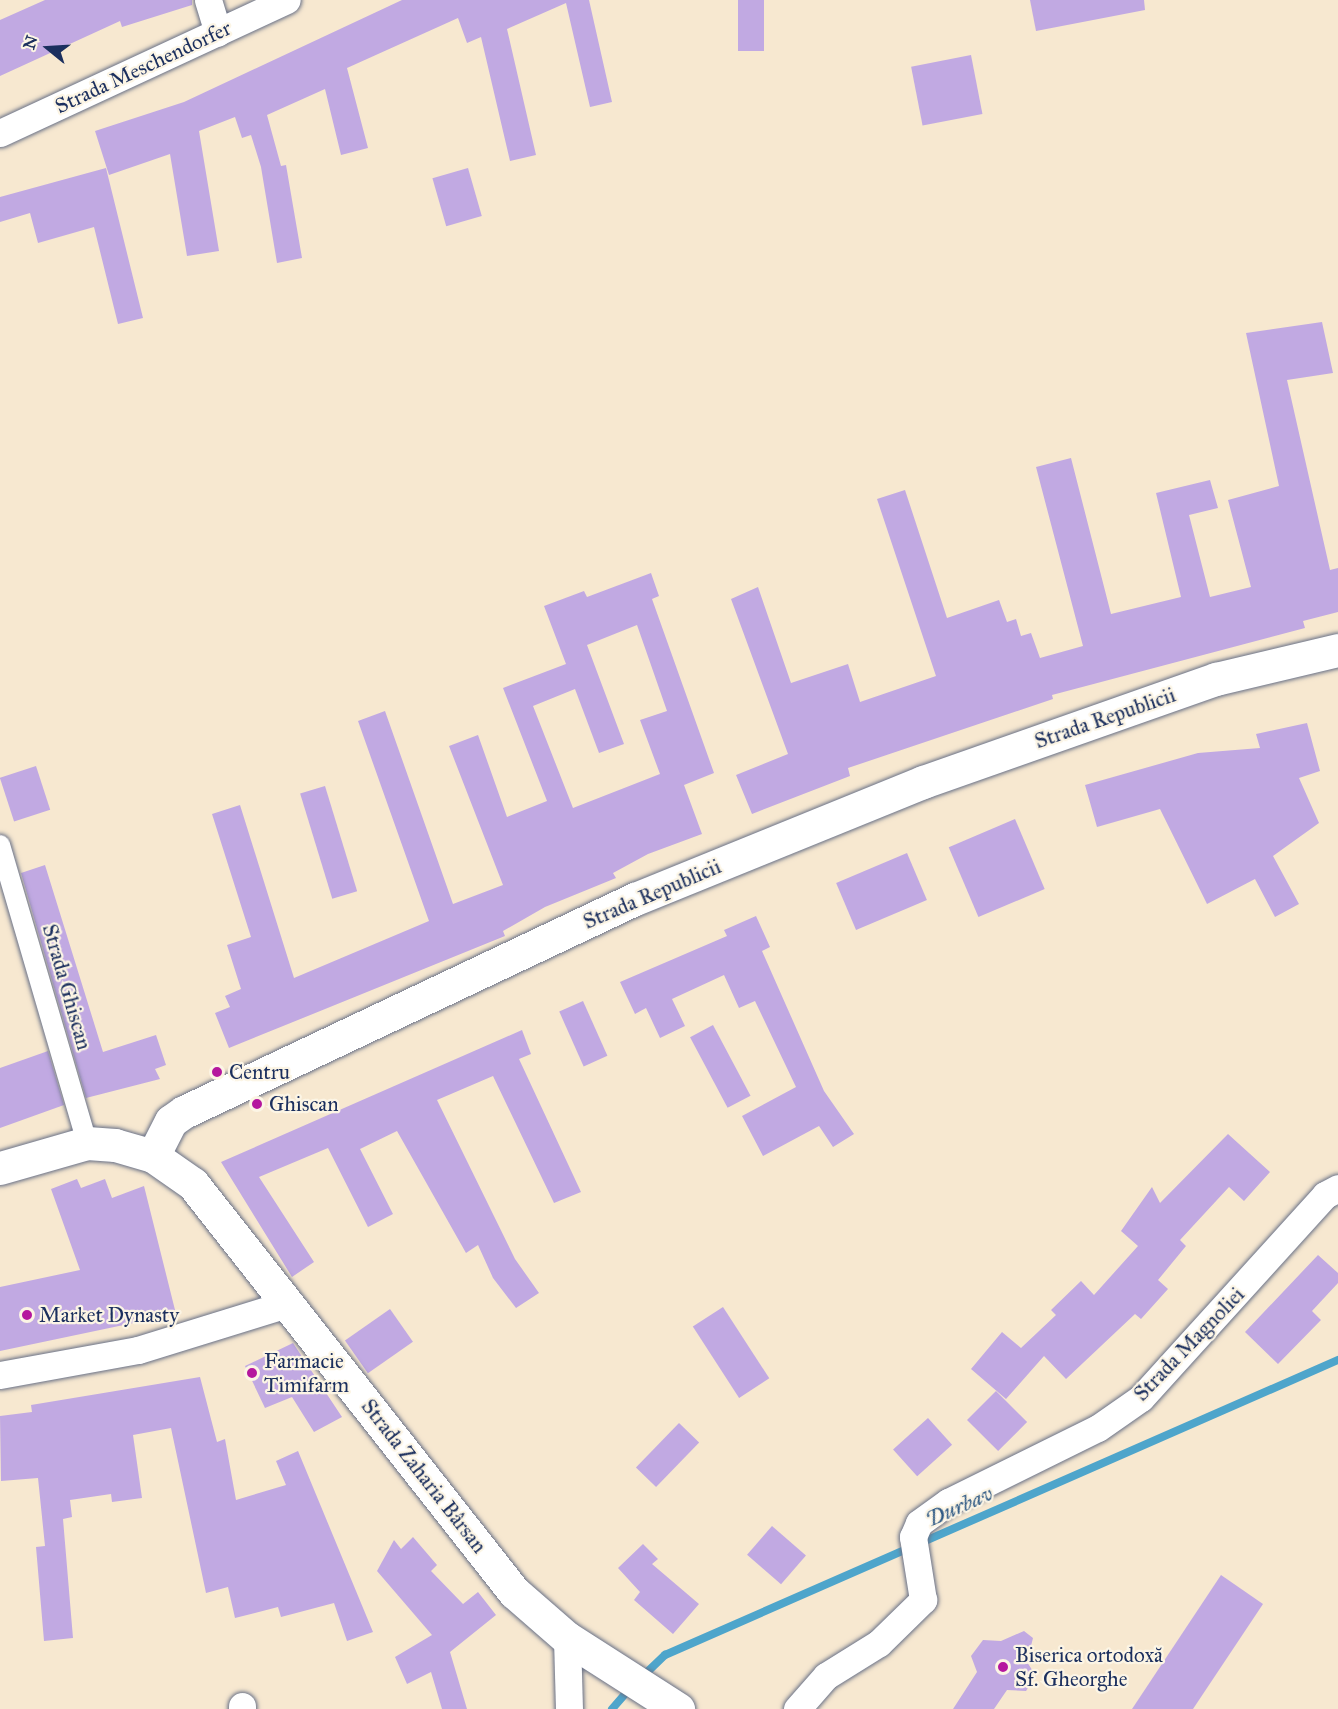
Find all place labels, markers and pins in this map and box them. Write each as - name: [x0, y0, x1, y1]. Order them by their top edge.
- place label: Centru: [229, 1059, 290, 1085]
- marker: Centru: [210, 1065, 224, 1079]
- place label: Ghiscan: [269, 1091, 339, 1117]
- marker: Ghiscan: [250, 1097, 264, 1111]
- place label: Market Dynasty: [39, 1302, 179, 1328]
- marker: Market Dynasty: [20, 1308, 34, 1322]
- place label: Farmacie Timifarm: [264, 1348, 349, 1398]
- marker: Farmacie Timifarm: [245, 1366, 259, 1380]
- place label: Biserica ortodoxă Sf. Gheorghe: [1015, 1642, 1163, 1692]
- marker: Biserica ortodoxă Sf. Gheorghe: [996, 1660, 1010, 1674]

